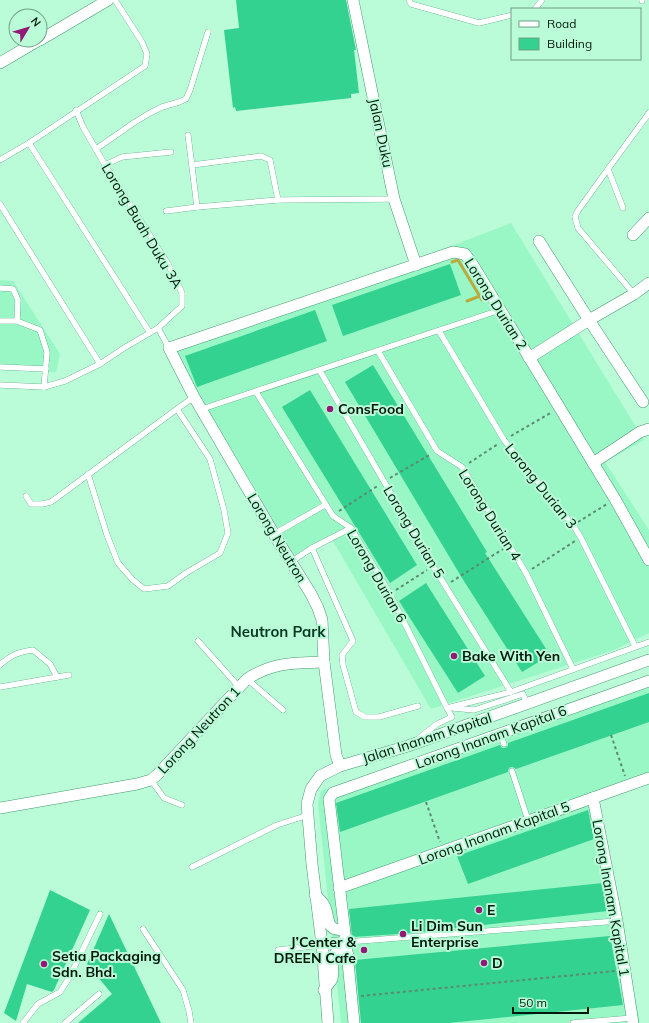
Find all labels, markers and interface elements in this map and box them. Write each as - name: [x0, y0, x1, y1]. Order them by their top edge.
- north arrow: [8, 8, 48, 48]
- legend: [511, 8, 641, 60]
- text: N: [28, 14, 44, 29]
- text: Road: [547, 16, 576, 31]
- text: Building: [547, 36, 592, 51]
- street label: Jalan Duku: [365, 97, 397, 169]
- street label: Lorong Buah Duku 3A: [97, 160, 187, 292]
- street label: Lorong Durian 2: [461, 255, 531, 353]
- place label: ConsFood: [338, 400, 404, 418]
- marker: ConsFood: [325, 404, 335, 414]
- street label: Lorong Durian 3: [501, 440, 581, 532]
- street label: Lorong Durian 4: [455, 466, 526, 565]
- street label: Lorong Durian 5: [379, 483, 449, 581]
- street label: Lorong Neutron: [243, 490, 311, 586]
- street label: Lorong Durian 6: [343, 526, 411, 626]
- district label: Neutron Park: [230, 622, 326, 641]
- place label: Bake With Yen: [462, 647, 560, 665]
- marker: Bake With Yen: [449, 651, 459, 661]
- street label: Lorong Neutron 1: [154, 682, 244, 778]
- street label: Lorong Inanam Kapital 6: [413, 701, 569, 773]
- street label: Jalan Inanam Kapital: [360, 709, 494, 767]
- street label: Lorong Inanam Kapital 5: [416, 797, 572, 869]
- street label: Lorong Inanam Kapital 1: [588, 818, 634, 978]
- place label: E: [487, 901, 495, 919]
- marker: E: [474, 905, 484, 915]
- place label: Li Dim Sun Enterprise: [411, 917, 483, 951]
- marker: Li Dim Sun Enterprise: [398, 929, 408, 939]
- place label: J’Center & DREEN Cafe: [274, 933, 356, 967]
- marker: J’Center & DREEN Cafe: [359, 945, 369, 955]
- place label: Setia Packaging Sdn. Bhd.: [52, 947, 161, 981]
- place label: D: [492, 954, 503, 972]
- marker: D: [479, 958, 489, 968]
- marker: Setia Packaging Sdn. Bhd.: [39, 959, 49, 969]
- scale bar: [513, 989, 588, 1015]
- text: 50 m: [519, 995, 547, 1010]

